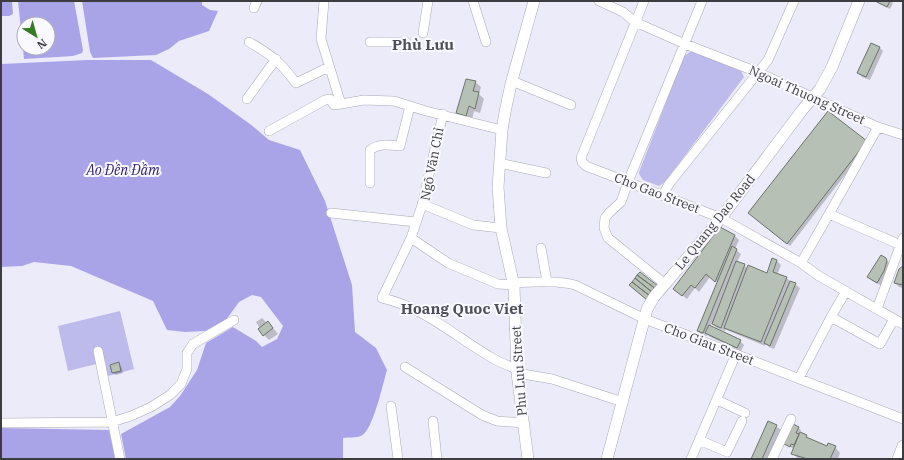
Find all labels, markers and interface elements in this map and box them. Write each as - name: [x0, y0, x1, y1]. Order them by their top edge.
- north arrow: [16, 16, 56, 56]
- district label: Phù Lưu: [392, 35, 454, 54]
- text: N: [34, 36, 50, 52]
- street label: Ngoai Thuong Street: [746, 62, 868, 128]
- street label: Ngõ Văn Chỉ: [417, 126, 447, 202]
- water label: Ao Đền Đầm: [85, 161, 160, 179]
- street label: Cho Gao Street: [612, 169, 703, 217]
- street label: Le Quang Dao Road: [671, 171, 759, 273]
- district label: Hoang Quoc Viet: [401, 299, 524, 318]
- street label: Cho Giau Street: [662, 319, 757, 369]
- street label: Phu Luu Street: [507, 325, 531, 417]

